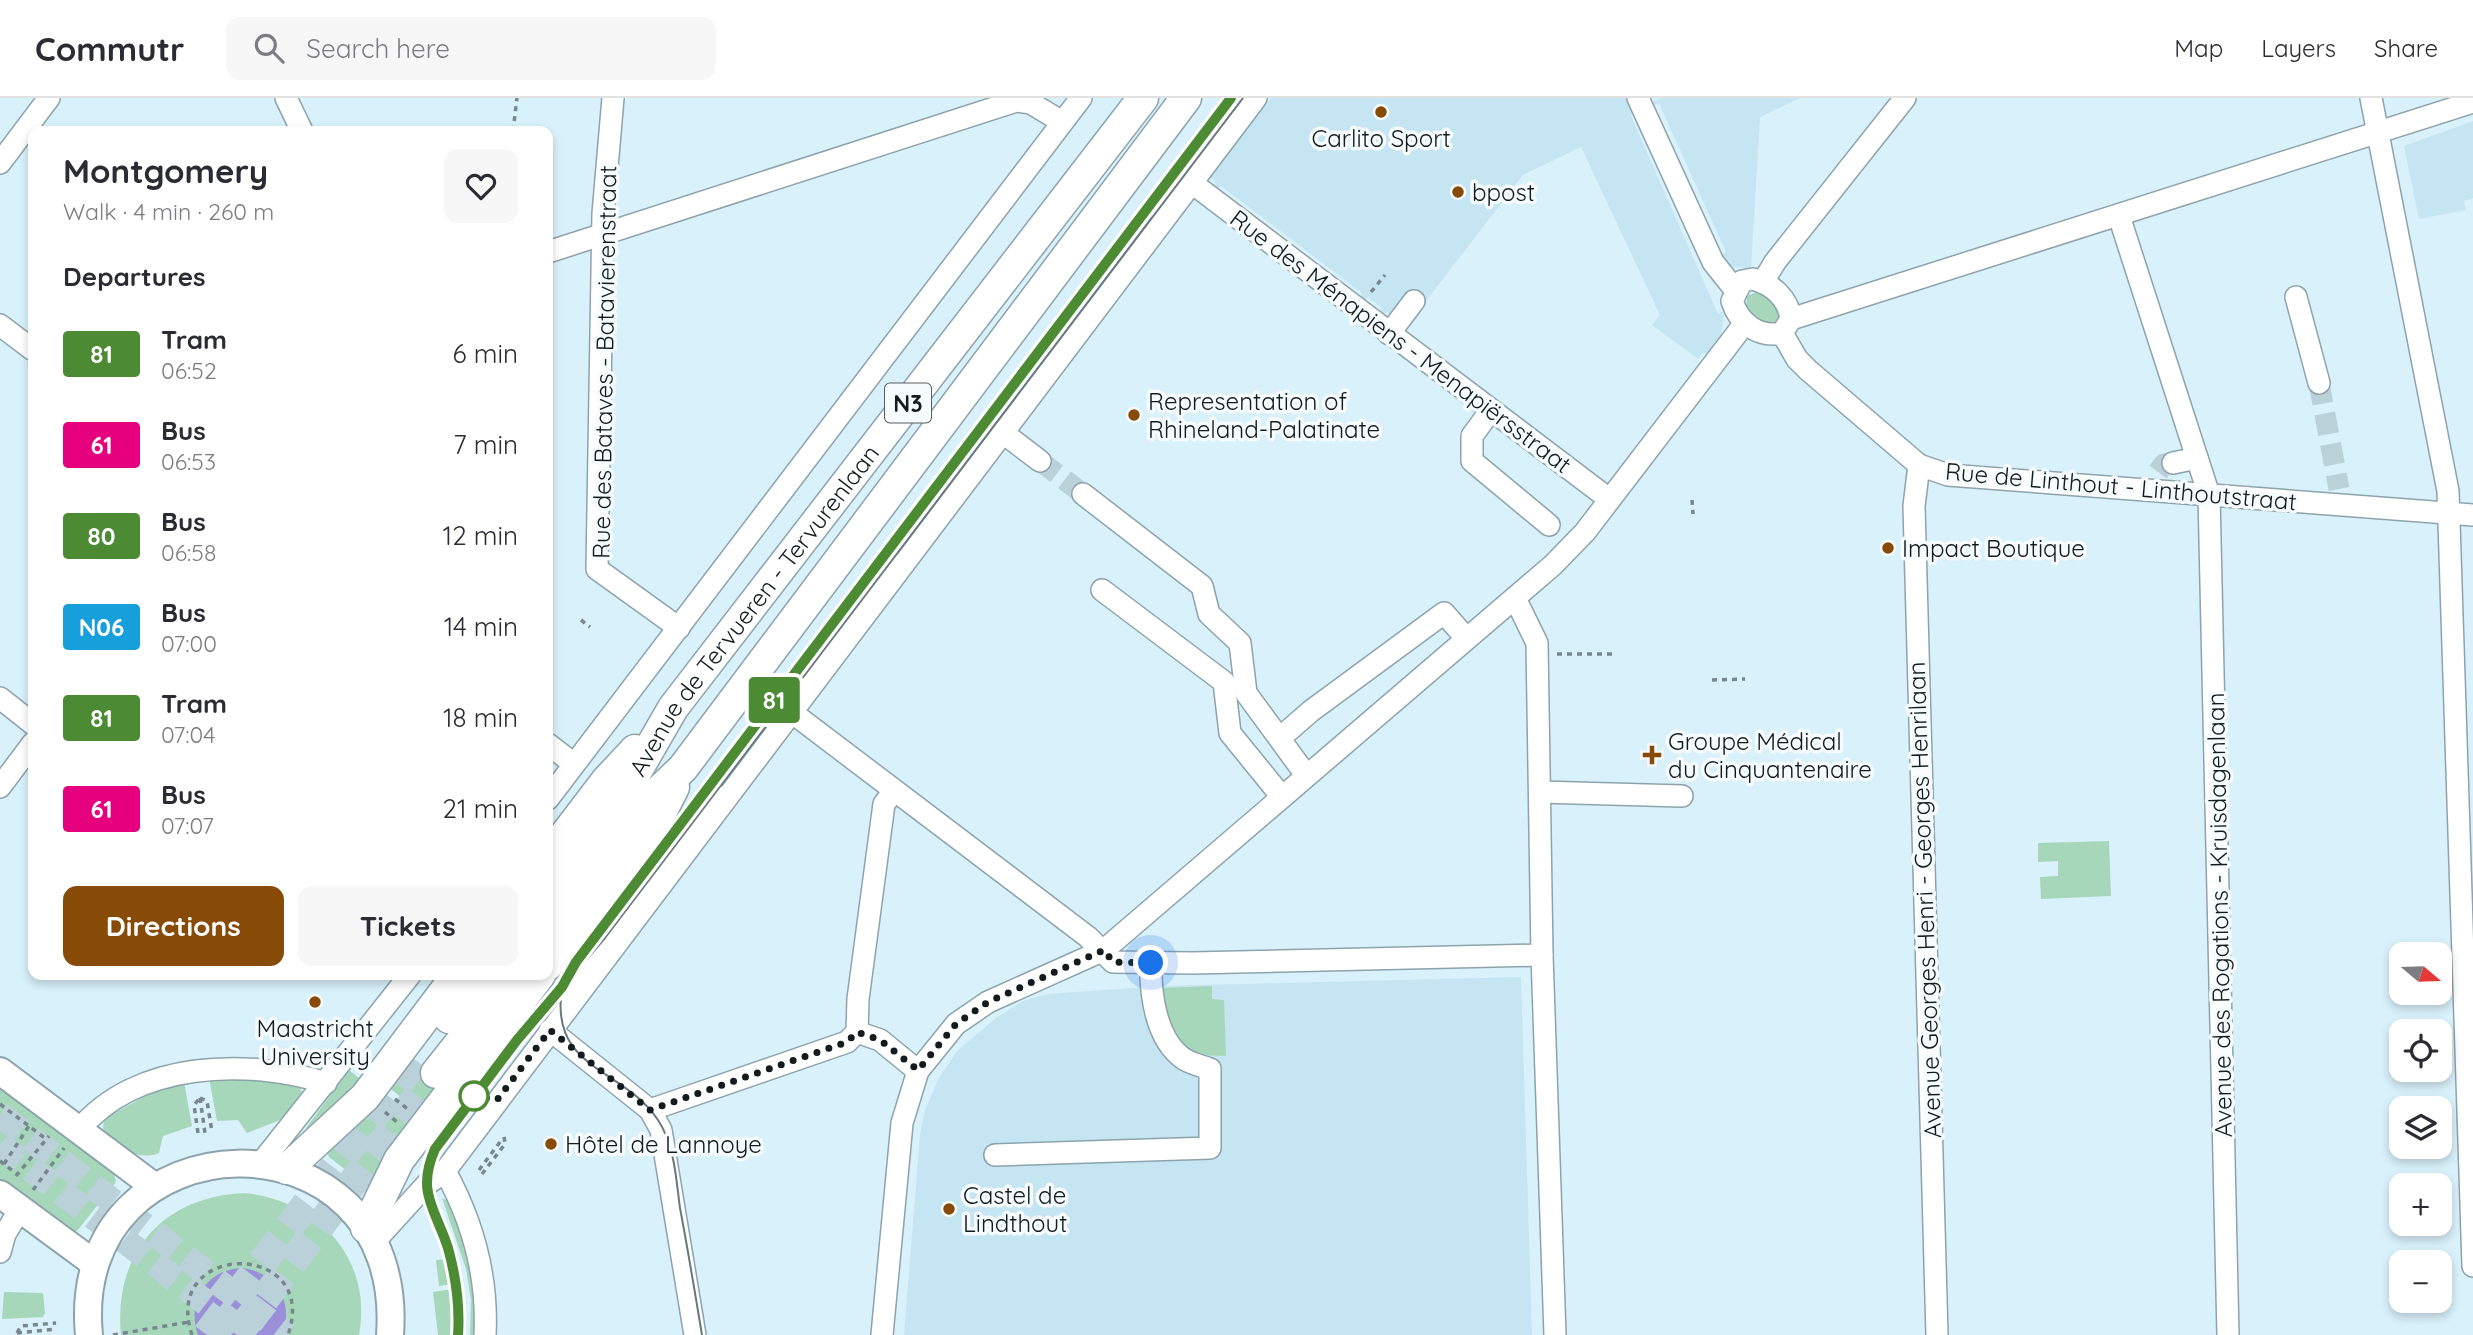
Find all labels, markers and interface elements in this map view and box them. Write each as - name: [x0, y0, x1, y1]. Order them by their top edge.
- search box: [226, 17, 716, 80]
- text: Commutr: [35, 28, 184, 69]
- icon: search: [250, 29, 288, 67]
- text: Search here: [306, 32, 450, 65]
- text: Map: [2174, 33, 2223, 63]
- text: Layers: [2261, 33, 2336, 63]
- text: Share: [2374, 33, 2438, 63]
- marker: Carlito Sport: [1373, 104, 1389, 120]
- place label: Carlito Sport: [1311, 123, 1451, 153]
- button: heart: [444, 149, 518, 223]
- text: Montgomery: [63, 150, 268, 191]
- street label: Rue des Bataves - Batavierenstraat: [586, 165, 622, 559]
- place label: bpost: [1472, 177, 1535, 207]
- marker: bpost: [1450, 184, 1466, 200]
- text: Walk · 4 min · 260 m: [63, 197, 274, 226]
- street label: Rue des Ménapiens - Menapiërsstraat: [1224, 203, 1578, 479]
- text: Departures: [63, 260, 206, 293]
- text: Tram: [161, 323, 227, 356]
- text: 6 min: [453, 337, 518, 370]
- text: 81: [90, 339, 113, 369]
- text: 06:52: [161, 356, 217, 385]
- road number: N3: [885, 384, 931, 422]
- place label: Representation of Rhineland-Palatinate: [1148, 386, 1380, 444]
- marker: Representation of Rhineland-Palatinate: [1126, 407, 1142, 423]
- text: Bus: [161, 414, 206, 447]
- text: 7 min: [453, 428, 518, 461]
- text: 61: [90, 430, 113, 460]
- street label: Avenue de Tervueren - Tervurenlaan: [622, 439, 885, 781]
- text: 06:53: [161, 447, 216, 476]
- street label: Rue de Linthout - Linthoutstraat: [1944, 456, 2298, 516]
- text: Bus: [161, 505, 206, 538]
- text: 12 min: [443, 519, 518, 552]
- text: 80: [88, 521, 115, 551]
- place label: Impact Boutique: [1902, 533, 2085, 563]
- text: 06:58: [161, 538, 216, 567]
- marker: Impact Boutique: [1880, 540, 1896, 556]
- text: Bus: [161, 596, 206, 629]
- text: 14 min: [444, 610, 518, 643]
- text: N06: [79, 612, 124, 642]
- text: 07:00: [161, 629, 217, 658]
- street label: Avenue Georges Henri - Georges Henrilaan: [1901, 661, 1947, 1139]
- line badge: 81: [742, 677, 806, 723]
- text: 81: [763, 685, 785, 715]
- text: Tram: [161, 687, 227, 720]
- street label: Avenue des Rogations - Kruisdagenlaan: [2200, 692, 2238, 1138]
- text: 18 min: [443, 701, 518, 734]
- text: 81: [90, 703, 113, 733]
- text: 07:04: [161, 720, 215, 749]
- place label: Groupe Médical du Cinquantenaire: [1668, 726, 1872, 784]
- marker: Groupe Médical du Cinquantenaire: [1642, 745, 1662, 765]
- text: Bus: [161, 778, 206, 811]
- text: 21 min: [443, 792, 518, 825]
- text: 61: [90, 794, 113, 824]
- text: 07:07: [161, 811, 214, 840]
- button: Directions: [63, 886, 284, 966]
- button: Tickets: [298, 886, 518, 966]
- north arrow: [2389, 942, 2452, 1004]
- map controls: [2389, 942, 2452, 1313]
- your location: [1133, 945, 1168, 980]
- marker: Maastricht University: [307, 994, 323, 1010]
- place label: Maastricht University: [256, 1013, 374, 1071]
- button: locate: [2389, 1019, 2452, 1082]
- unlabelled marker: [459, 1081, 489, 1111]
- button: layers: [2389, 1096, 2452, 1159]
- place label: Hôtel de Lannoye: [565, 1129, 762, 1159]
- marker: Hôtel de Lannoye: [543, 1136, 559, 1152]
- button: +: [2389, 1173, 2452, 1236]
- place label: Castel de Lindthout: [963, 1180, 1067, 1238]
- marker: Castel de Lindthout: [941, 1201, 957, 1217]
- button: −: [2389, 1250, 2452, 1313]

